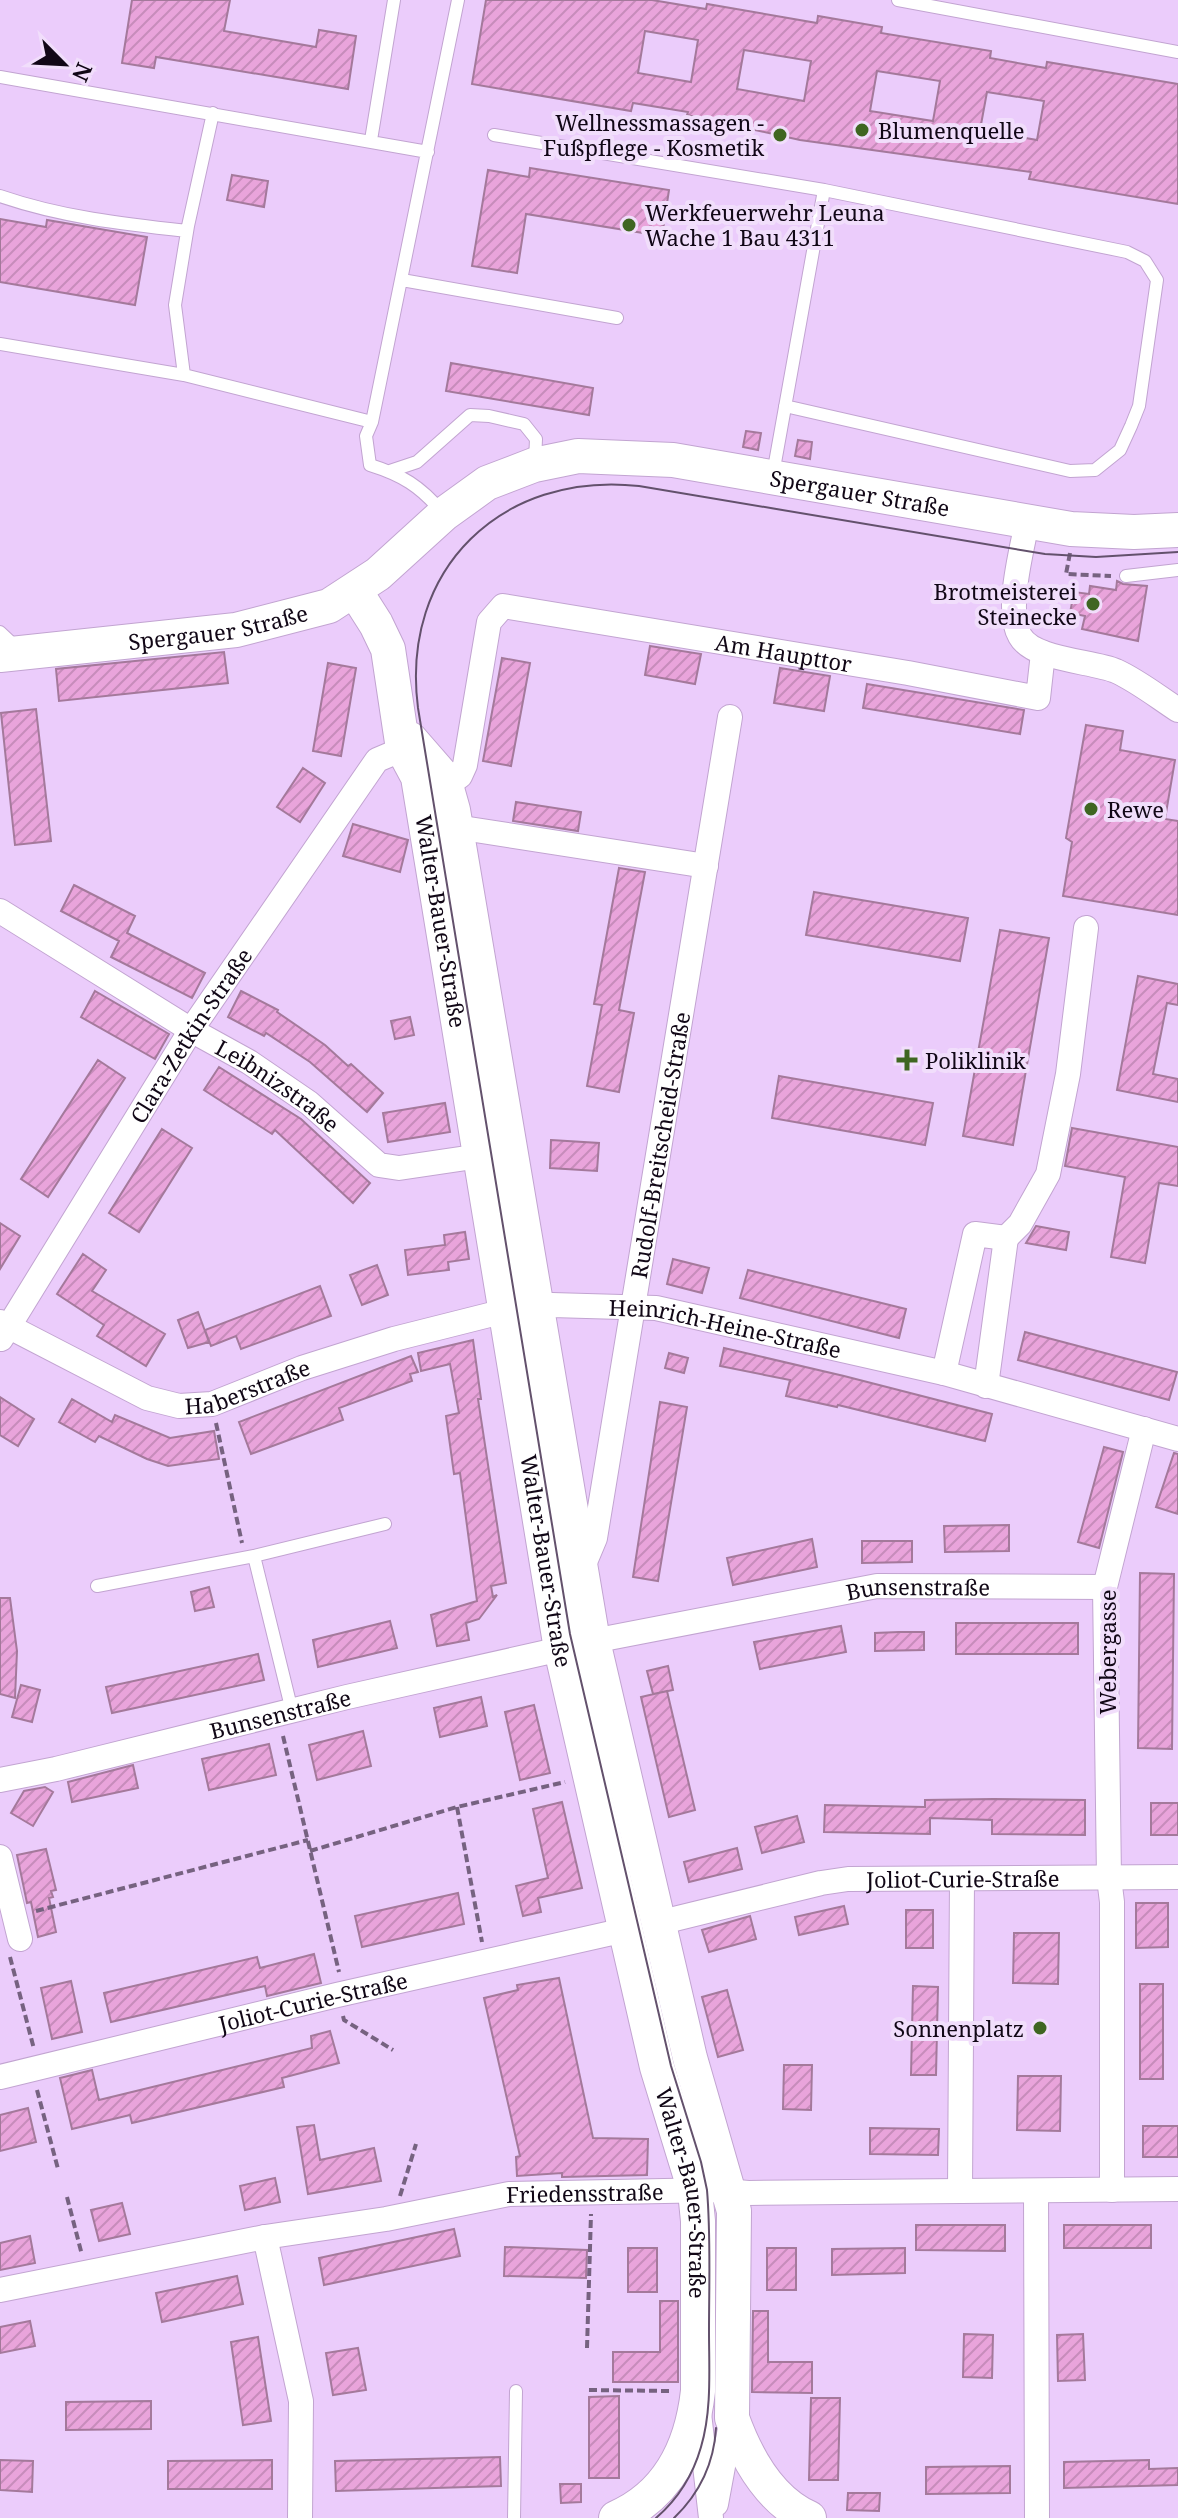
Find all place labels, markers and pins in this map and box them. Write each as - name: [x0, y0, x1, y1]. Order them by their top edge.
- place label: Wellnessmassagen - Fußpflege - Kosmetik: [543, 107, 764, 162]
- place label: Blumenquelle: [878, 115, 1025, 145]
- marker: Blumenquelle: [853, 121, 871, 139]
- marker: Wellnessmassagen - Fußpflege - Kosmetik: [771, 126, 789, 144]
- place label: Werkfeuerwehr Leuna Wache 1 Bau 4311: [645, 197, 885, 252]
- marker: Werkfeuerwehr Leuna Wache 1 Bau 4311: [620, 216, 638, 234]
- place label: Brotmeisterei Steinecke: [934, 576, 1077, 631]
- marker: Brotmeisterei Steinecke: [1084, 595, 1102, 613]
- place label: Rewe: [1107, 794, 1164, 824]
- marker: Rewe: [1082, 800, 1100, 818]
- place label: Poliklinik: [925, 1045, 1026, 1075]
- marker: Poliklinik: [896, 1049, 918, 1071]
- place label: Sonnenplatz: [893, 2013, 1024, 2043]
- marker: Sonnenplatz: [1031, 2019, 1049, 2037]

